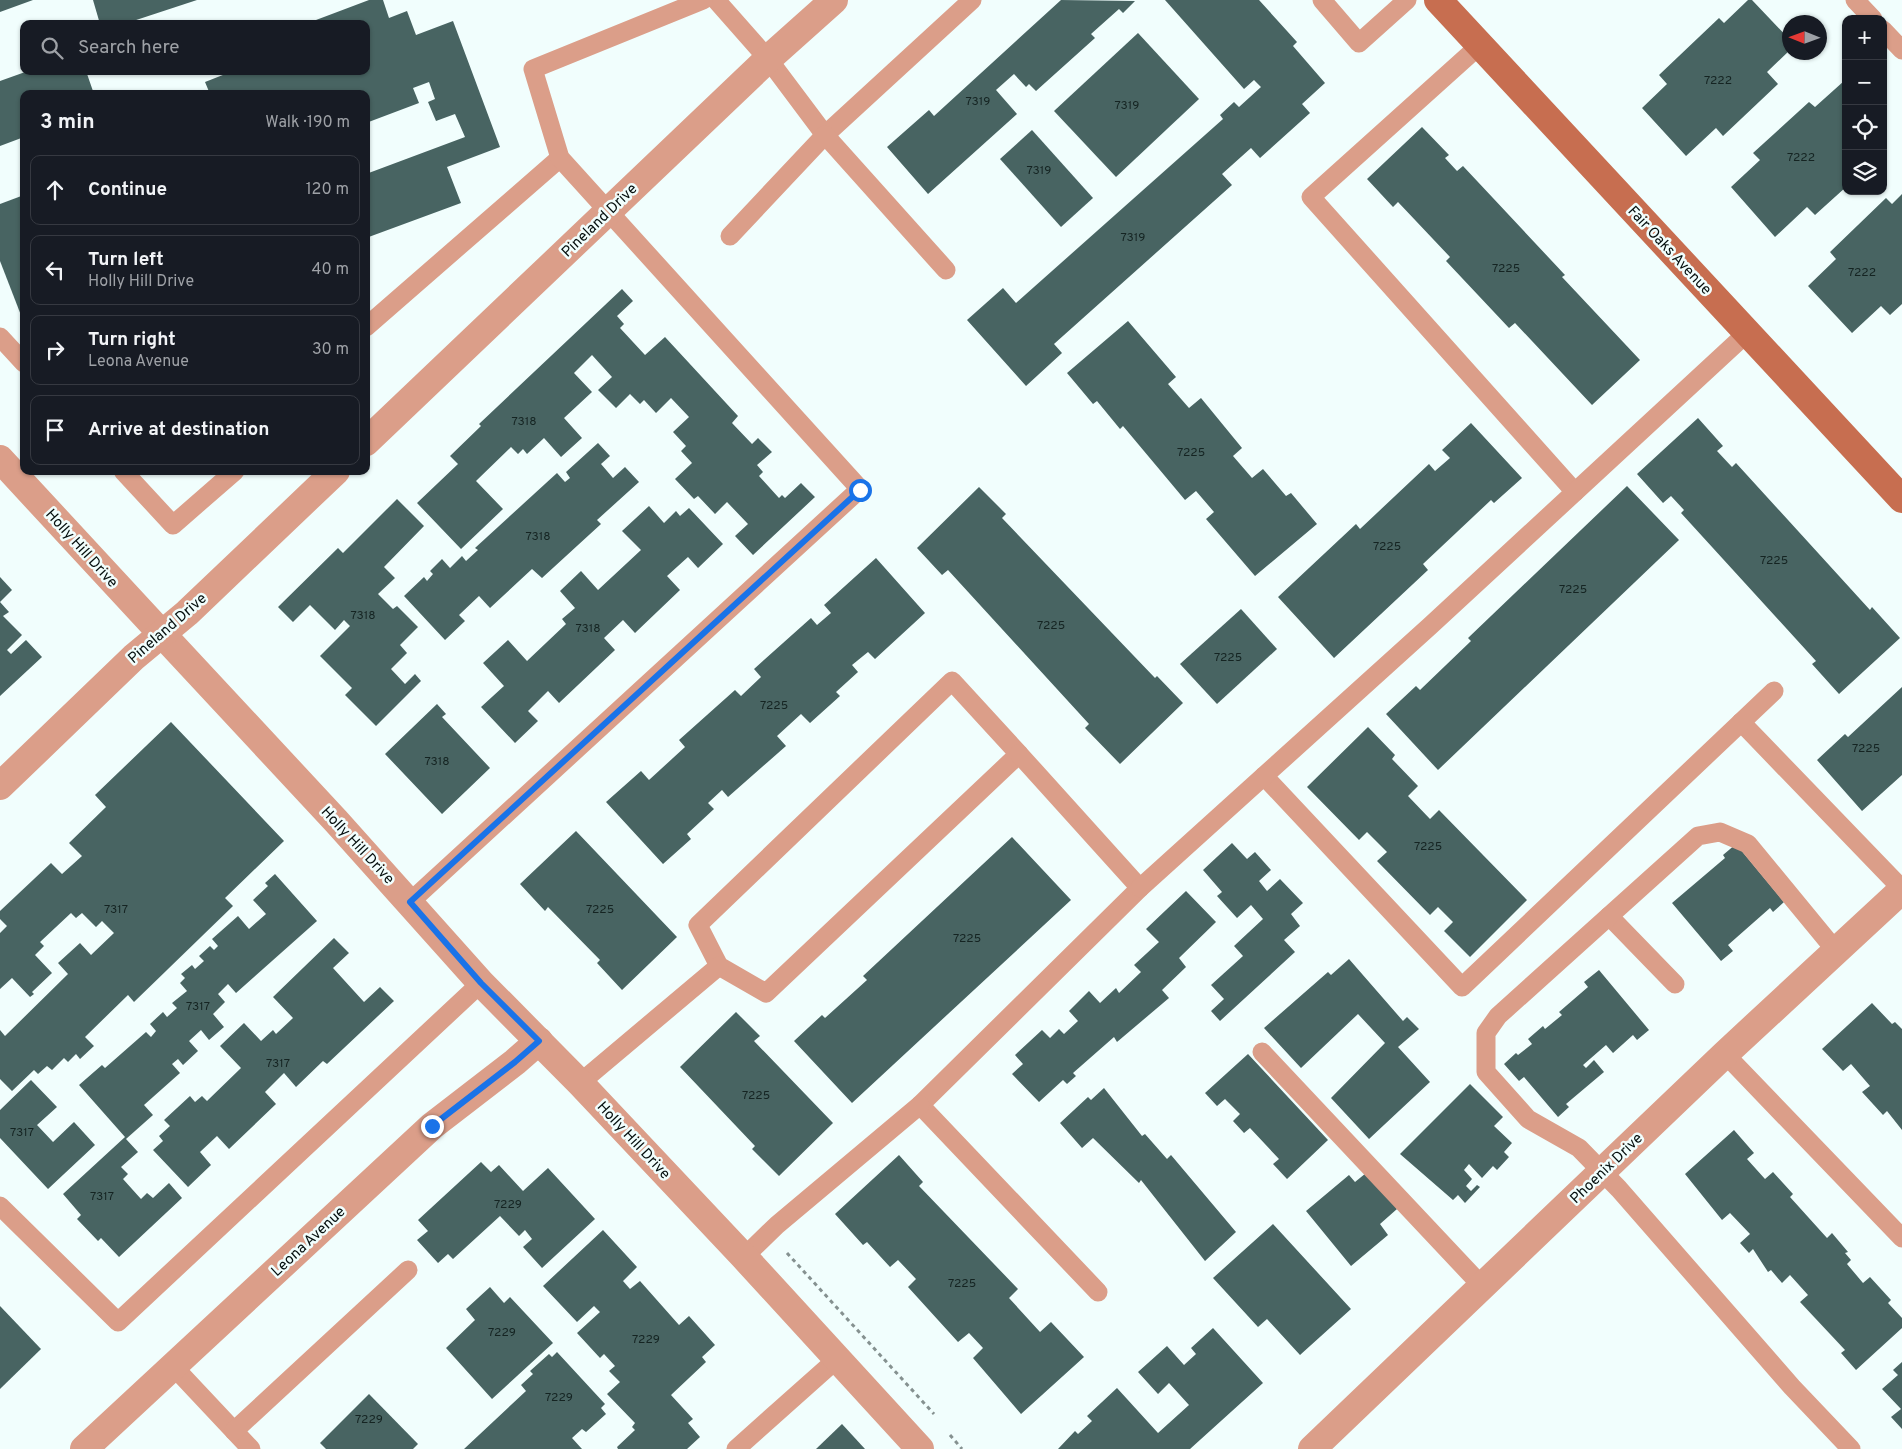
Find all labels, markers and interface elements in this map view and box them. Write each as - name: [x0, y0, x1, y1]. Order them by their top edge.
- north arrow: [1782, 15, 1827, 60]
- map controls: [1842, 15, 1887, 195]
- button: +: [1842, 15, 1887, 60]
- search box: [20, 20, 370, 75]
- icon: search: [38, 34, 66, 62]
- text: Search here: [78, 36, 180, 60]
- button: −: [1842, 60, 1887, 105]
- house number: 7222: [1704, 73, 1732, 89]
- house number: 7319: [966, 94, 990, 110]
- house number: 7319: [1115, 98, 1139, 114]
- button: locate: [1842, 105, 1887, 150]
- text: 3 min: [40, 109, 95, 136]
- text: Walk · 190 m: [265, 113, 350, 133]
- house number: 7222: [1787, 150, 1815, 166]
- button: layers: [1842, 150, 1887, 195]
- house number: 7319: [1027, 163, 1051, 179]
- icon: ahead: [41, 176, 69, 204]
- text: Continue: [88, 178, 167, 202]
- text: 120 m: [306, 180, 349, 200]
- street label: Pineland Drive: [558, 180, 642, 262]
- street label: Fair Oaks Avenue: [1623, 203, 1715, 299]
- house number: 7319: [1121, 230, 1145, 246]
- text: Turn left: [88, 248, 164, 272]
- icon: left: [41, 256, 69, 284]
- text: 40 m: [311, 260, 349, 280]
- house number: 7225: [1492, 261, 1520, 277]
- house number: 7222: [1848, 265, 1876, 281]
- text: Holly Hill Drive: [88, 272, 194, 292]
- text: Turn right: [88, 328, 176, 352]
- icon: right: [41, 336, 69, 364]
- text: 30 m: [312, 340, 349, 360]
- text: Leona Avenue: [88, 352, 189, 372]
- house number: 7318: [511, 414, 537, 430]
- icon: arrive: [41, 416, 69, 444]
- text: Arrive at destination: [88, 418, 269, 442]
- house number: 7225: [1177, 445, 1205, 461]
- route start: [849, 479, 872, 502]
- street label: Holly Hill Drive: [41, 506, 121, 592]
- house number: 7318: [525, 529, 551, 545]
- house number: 7225: [1373, 539, 1401, 555]
- house number: 7225: [1760, 553, 1788, 569]
- house number: 7225: [1559, 582, 1587, 598]
- street label: Pineland Drive: [125, 590, 211, 669]
- house number: 7318: [350, 608, 376, 624]
- house number: 7225: [1037, 618, 1065, 634]
- house number: 7318: [575, 621, 601, 637]
- house number: 7225: [1214, 650, 1242, 666]
- house number: 7225: [760, 698, 788, 714]
- house number: 7225: [1852, 741, 1880, 757]
- house number: 7318: [424, 754, 450, 770]
- street label: Holly Hill Drive: [316, 803, 398, 889]
- house number: 7225: [1414, 839, 1442, 855]
- house number: 7317: [104, 902, 128, 918]
- house number: 7225: [586, 902, 614, 918]
- house number: 7225: [953, 931, 981, 947]
- house number: 7317: [186, 999, 210, 1015]
- house number: 7317: [266, 1056, 290, 1072]
- house number: 7225: [742, 1088, 770, 1104]
- street label: Holly Hill Drive: [592, 1098, 674, 1184]
- route end: [421, 1115, 444, 1138]
- house number: 7317: [10, 1125, 34, 1141]
- street label: Phoenix Drive: [1567, 1130, 1647, 1209]
- house number: 7317: [90, 1189, 114, 1205]
- house number: 7229: [494, 1197, 522, 1213]
- street label: Leona Avenue: [268, 1203, 350, 1281]
- house number: 7225: [948, 1276, 976, 1292]
- house number: 7229: [488, 1325, 516, 1341]
- house number: 7229: [632, 1332, 660, 1348]
- house number: 7229: [545, 1390, 573, 1406]
- house number: 7229: [355, 1412, 383, 1428]

